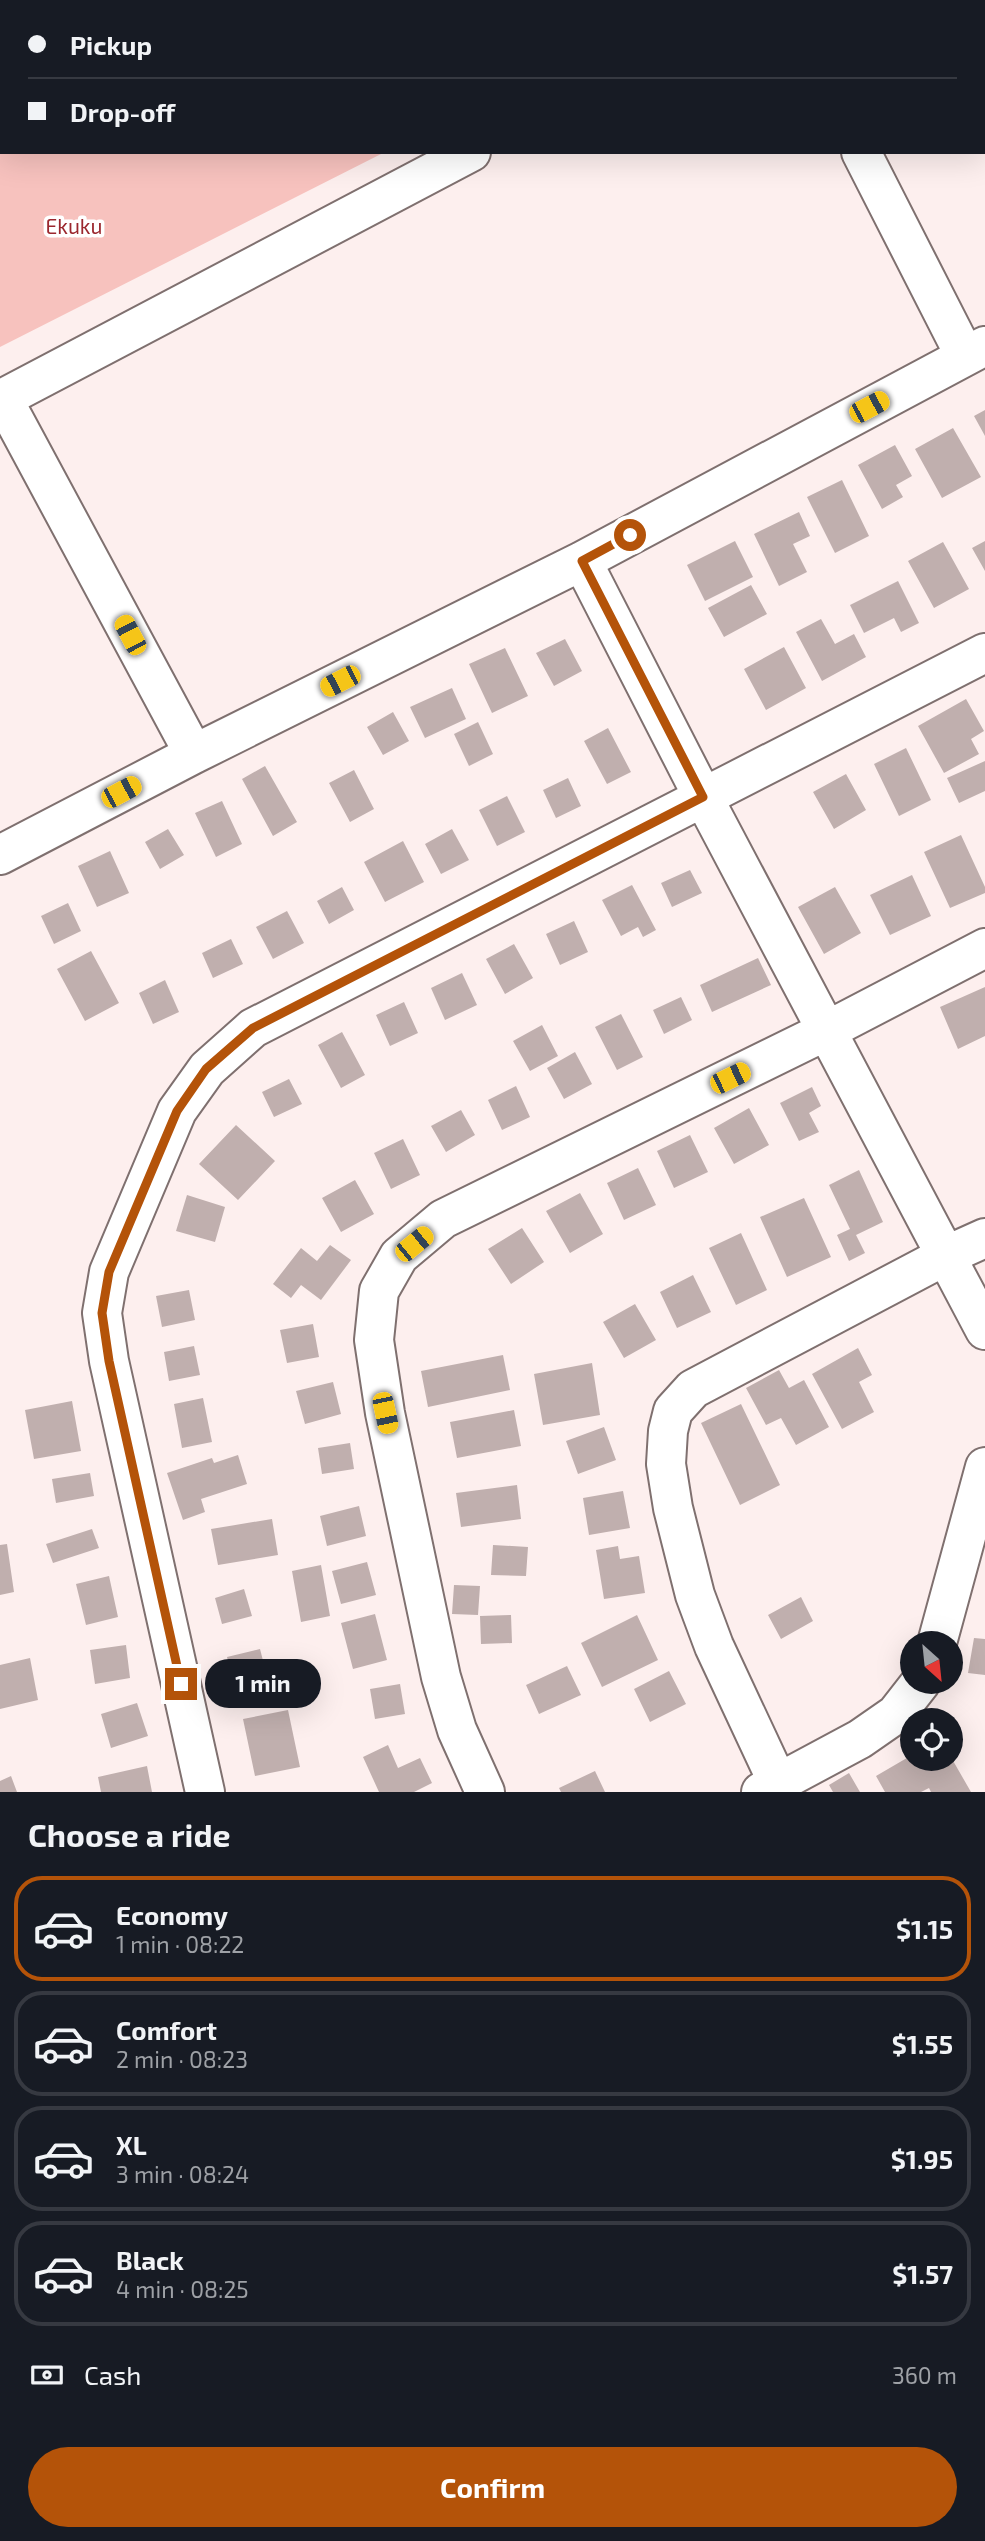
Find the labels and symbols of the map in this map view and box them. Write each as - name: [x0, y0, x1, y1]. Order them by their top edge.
- park label: Ekuku: [45, 213, 103, 238]
- car: [846, 388, 893, 426]
- route start: [614, 519, 646, 551]
- car: [111, 612, 150, 658]
- car: [317, 662, 364, 700]
- car: [98, 773, 145, 811]
- car: [707, 1059, 754, 1097]
- car: [392, 1223, 437, 1265]
- car: [371, 1390, 400, 1436]
- north arrow: [900, 1631, 962, 1694]
- callout: 1 min: [206, 1660, 321, 1708]
- route end: [165, 1668, 197, 1700]

